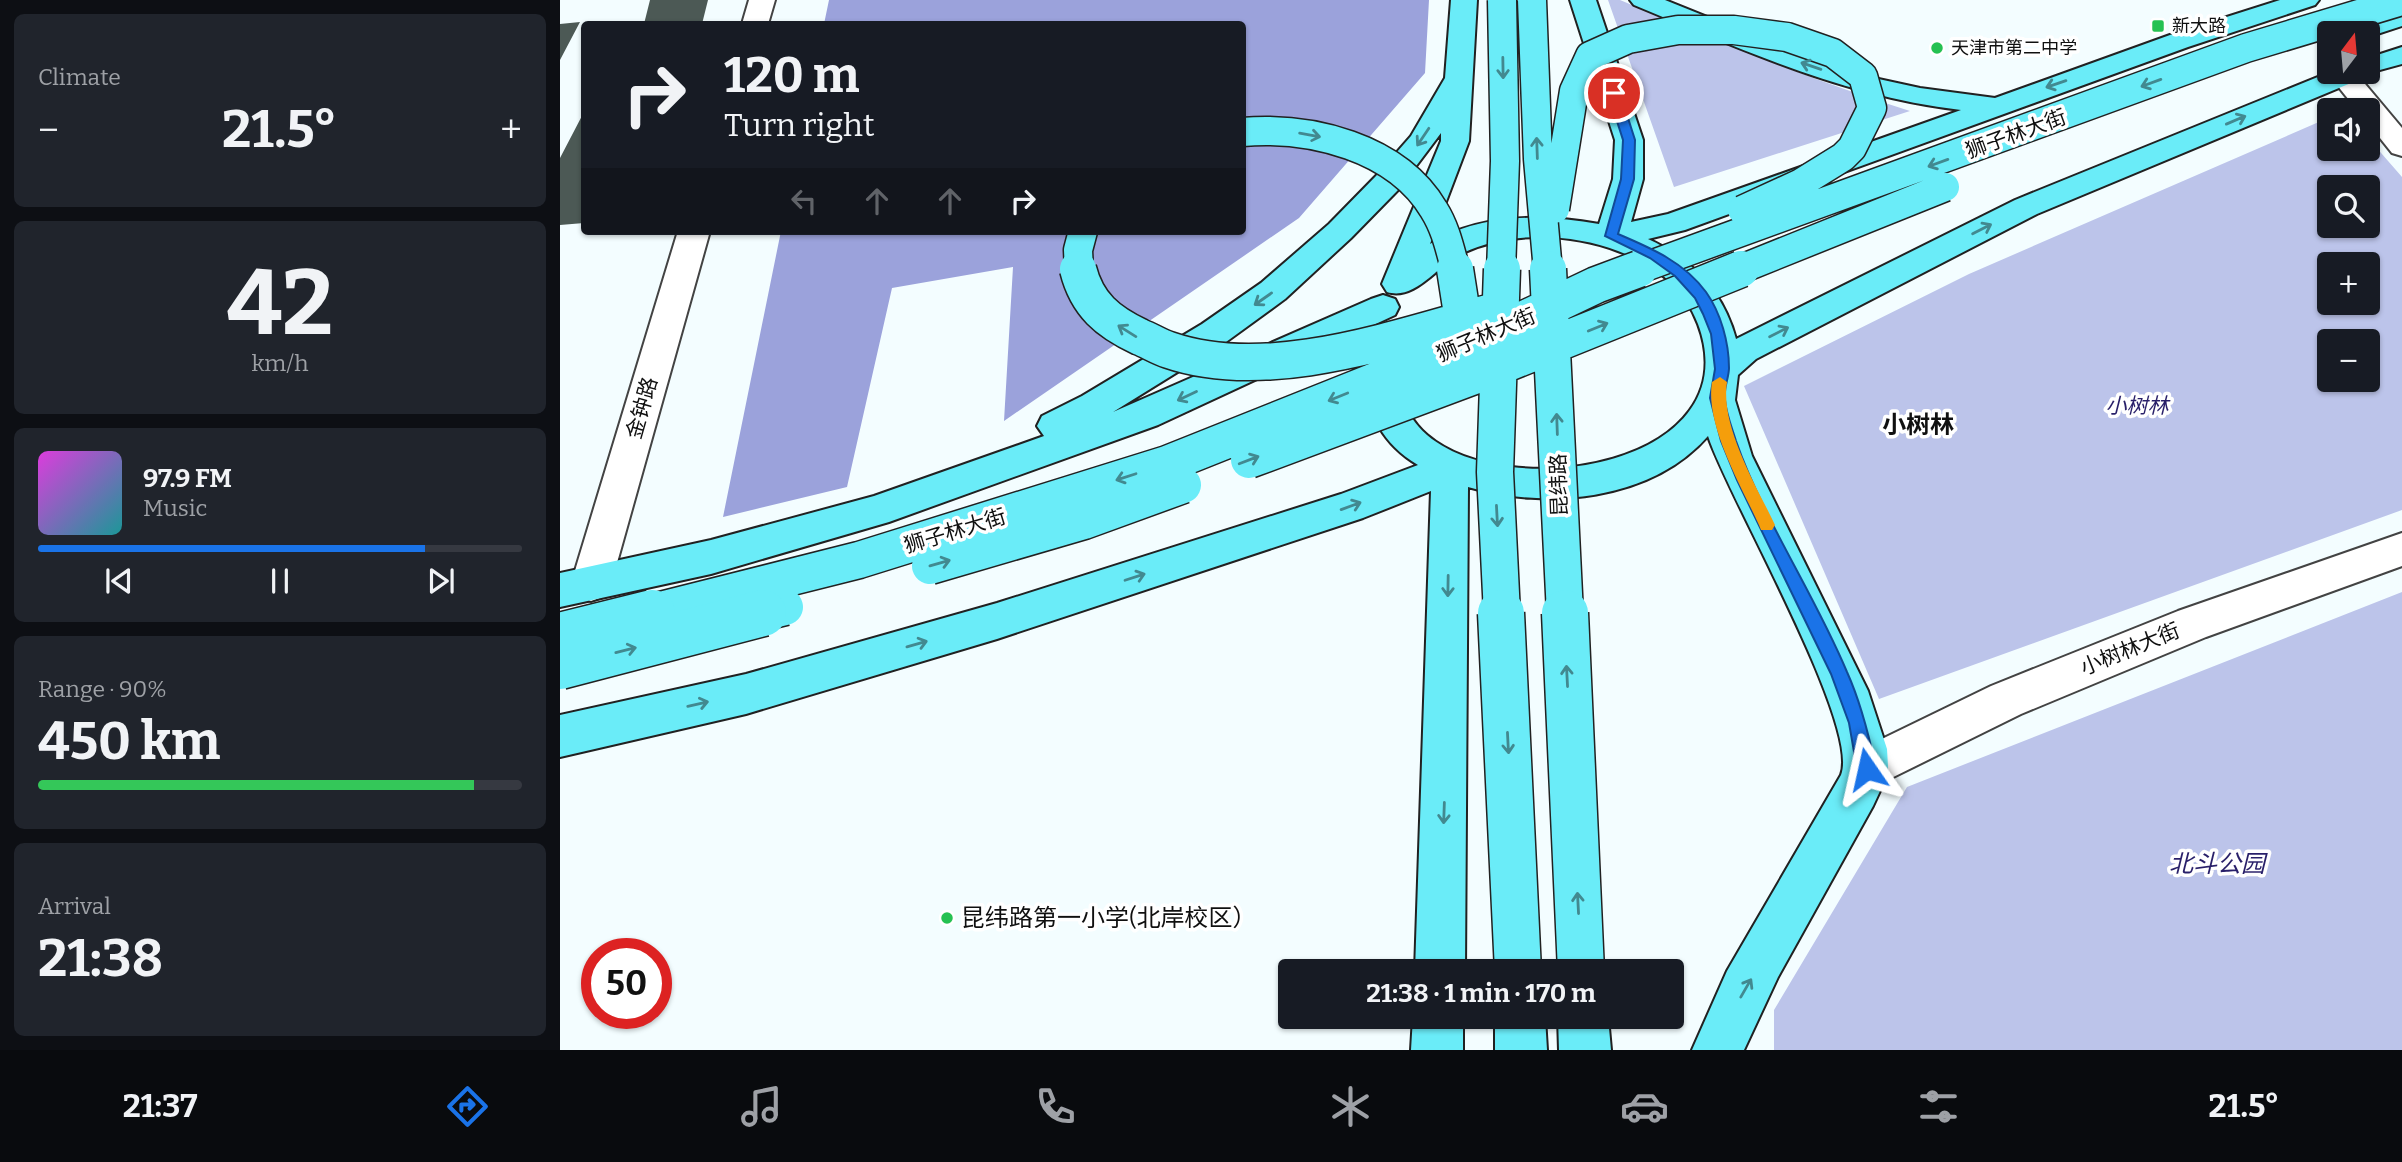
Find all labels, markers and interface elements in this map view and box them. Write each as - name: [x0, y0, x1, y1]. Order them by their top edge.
- place label: 新大路: [2172, 15, 2226, 37]
- marker: 新大路: [2150, 18, 2166, 34]
- north arrow: [2317, 21, 2380, 84]
- map controls: [2317, 21, 2380, 392]
- place label: 天津市第二中学: [1951, 37, 2077, 59]
- marker: 天津市第二中学: [1929, 40, 1945, 56]
- text: 120 m: [724, 46, 859, 105]
- icon: right: [609, 49, 700, 140]
- one-way arrow: [1496, 56, 1510, 79]
- one-way arrow: [1800, 58, 1822, 71]
- text: Climate: [38, 63, 121, 91]
- pin: [1584, 63, 1644, 123]
- icon: arrive: [1595, 74, 1633, 112]
- one-way arrow: [2045, 78, 2067, 91]
- one-way arrow: [2141, 78, 2162, 91]
- text: 21.5°: [222, 98, 337, 161]
- button: sound: [2317, 98, 2380, 161]
- street label: 狮子林大街: [1962, 104, 2070, 164]
- text: Turn right: [724, 106, 875, 144]
- text: −: [38, 107, 59, 153]
- text: +: [500, 107, 522, 153]
- one-way arrow: [2225, 113, 2246, 126]
- one-way arrow: [1416, 127, 1430, 147]
- one-way arrow: [1298, 128, 1321, 142]
- one-way arrow: [1531, 137, 1544, 160]
- one-way arrow: [1927, 158, 1949, 170]
- button: search: [2317, 175, 2380, 238]
- icon: left: [785, 182, 823, 220]
- icon: ahead: [858, 182, 896, 220]
- icon: ahead: [931, 182, 969, 220]
- icon: right: [1004, 182, 1042, 220]
- one-way arrow: [1971, 222, 1992, 236]
- text: 42: [227, 249, 333, 358]
- button: +: [2317, 252, 2380, 315]
- one-way arrow: [1254, 291, 1273, 306]
- street label: 狮子林大街: [1433, 303, 1539, 367]
- one-way arrow: [1587, 319, 1609, 332]
- one-way arrow: [1117, 323, 1137, 337]
- one-way arrow: [1768, 325, 1789, 339]
- button: −: [2317, 329, 2380, 392]
- text: km/h: [252, 349, 308, 377]
- street label: 金钟路: [621, 374, 663, 442]
- one-way arrow: [1177, 390, 1198, 403]
- one-way arrow: [1328, 391, 1350, 404]
- park label: 小树林: [2106, 393, 2171, 419]
- district label: 小树林: [1882, 411, 1954, 439]
- one-way arrow: [1550, 413, 1563, 436]
- one-way arrow: [1237, 453, 1259, 466]
- street label: 昆纬路: [1545, 453, 1573, 517]
- text: 97.9 FM: [143, 463, 232, 494]
- one-way arrow: [1115, 472, 1137, 485]
- text: Music: [143, 494, 207, 522]
- one-way arrow: [1340, 499, 1362, 512]
- street label: 狮子林大街: [901, 503, 1009, 559]
- one-way arrow: [1491, 504, 1504, 527]
- one-way arrow: [929, 556, 951, 569]
- icon: previous: [100, 562, 138, 600]
- icon: pause: [261, 562, 299, 600]
- icon: next: [422, 562, 460, 600]
- one-way arrow: [1123, 569, 1145, 582]
- one-way arrow: [1442, 574, 1455, 597]
- street label: 小树林大街: [2076, 617, 2184, 681]
- one-way arrow: [906, 637, 928, 650]
- one-way arrow: [614, 643, 637, 656]
- one-way arrow: [1561, 665, 1574, 688]
- text: Range · 90%: [38, 675, 167, 703]
- one-way arrow: [686, 697, 709, 711]
- text: 450 km: [38, 710, 220, 773]
- one-way arrow: [1502, 731, 1515, 754]
- position arrow: [1830, 732, 1904, 806]
- one-way arrow: [1438, 801, 1451, 824]
- park label: 北斗公园: [2169, 850, 2268, 878]
- text: Arrival: [38, 892, 111, 920]
- one-way arrow: [1571, 892, 1584, 915]
- place label: 昆纬路第一小学(北岸校区）: [961, 904, 1256, 932]
- marker: 昆纬路第一小学(北岸校区）: [939, 910, 955, 926]
- text: 21:38: [38, 927, 163, 990]
- speed limit sign: 50: [581, 938, 672, 1029]
- text: 21:38 · 1 min · 170 m: [1366, 978, 1596, 1009]
- one-way arrow: [1740, 978, 1753, 999]
- icon: directions: [443, 1082, 492, 1131]
- icon: music: [737, 1082, 786, 1131]
- icon: phone: [1031, 1082, 1080, 1131]
- icon: climate: [1326, 1082, 1375, 1131]
- icon: car: [1620, 1082, 1669, 1131]
- icon: filters: [1914, 1082, 1963, 1131]
- text: 21:37: [123, 1087, 198, 1125]
- text: 21.5°: [2208, 1087, 2279, 1125]

